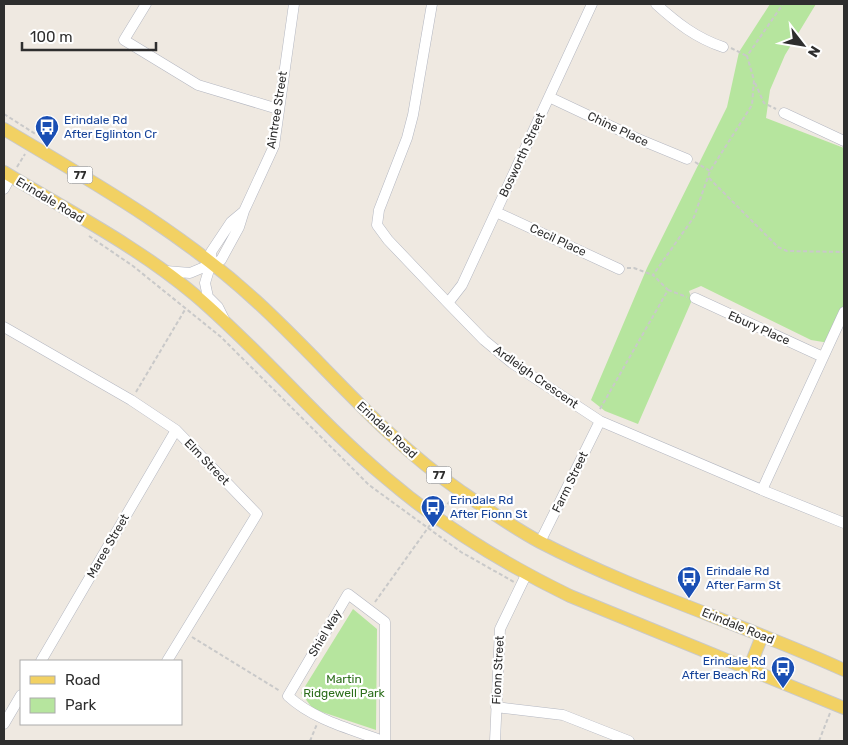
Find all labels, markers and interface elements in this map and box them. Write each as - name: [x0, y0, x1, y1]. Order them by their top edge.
- scale bar: [22, 20, 156, 52]
- north arrow: [778, 20, 828, 70]
- text: 100 m: [30, 28, 72, 46]
- text: N: [804, 43, 824, 60]
- street label: Aintree Street: [264, 70, 290, 150]
- street label: Chine Place: [585, 109, 651, 149]
- street label: Bosworth Street: [496, 110, 548, 199]
- place label: Erindale Rd After Eglinton Cr: [64, 113, 157, 141]
- bus stop icon: Erindale Rd After Eglinton Cr: [34, 114, 60, 148]
- road number: 77: [68, 166, 92, 184]
- street label: Erindale Road: [13, 174, 87, 226]
- street label: Cecil Place: [528, 221, 589, 259]
- street label: Ebury Place: [726, 308, 792, 348]
- street label: Ardleigh Crescent: [491, 343, 581, 412]
- street label: Erindale Road: [354, 399, 420, 461]
- street label: Elm Street: [182, 436, 233, 488]
- street label: Farm Street: [549, 449, 591, 515]
- road number: 77: [426, 466, 452, 484]
- place label: Erindale Rd After Fionn St: [450, 493, 528, 521]
- bus stop icon: Erindale Rd After Fionn St: [420, 494, 446, 528]
- street label: Maree Street: [84, 511, 132, 581]
- place label: Erindale Rd After Farm St: [706, 564, 781, 592]
- bus stop icon: Erindale Rd After Farm St: [676, 565, 702, 599]
- street label: Erindale Road: [700, 605, 776, 647]
- street label: Shiel Way: [305, 607, 345, 659]
- street label: Fionn Street: [489, 635, 507, 705]
- place label: Erindale Rd After Beach Rd: [682, 654, 766, 682]
- bus stop icon: Erindale Rd After Beach Rd: [770, 655, 796, 689]
- legend: [20, 660, 182, 725]
- text: Road: [65, 671, 101, 689]
- park label: Martin Ridgewell Park: [303, 672, 386, 700]
- text: Park: [65, 696, 96, 714]

